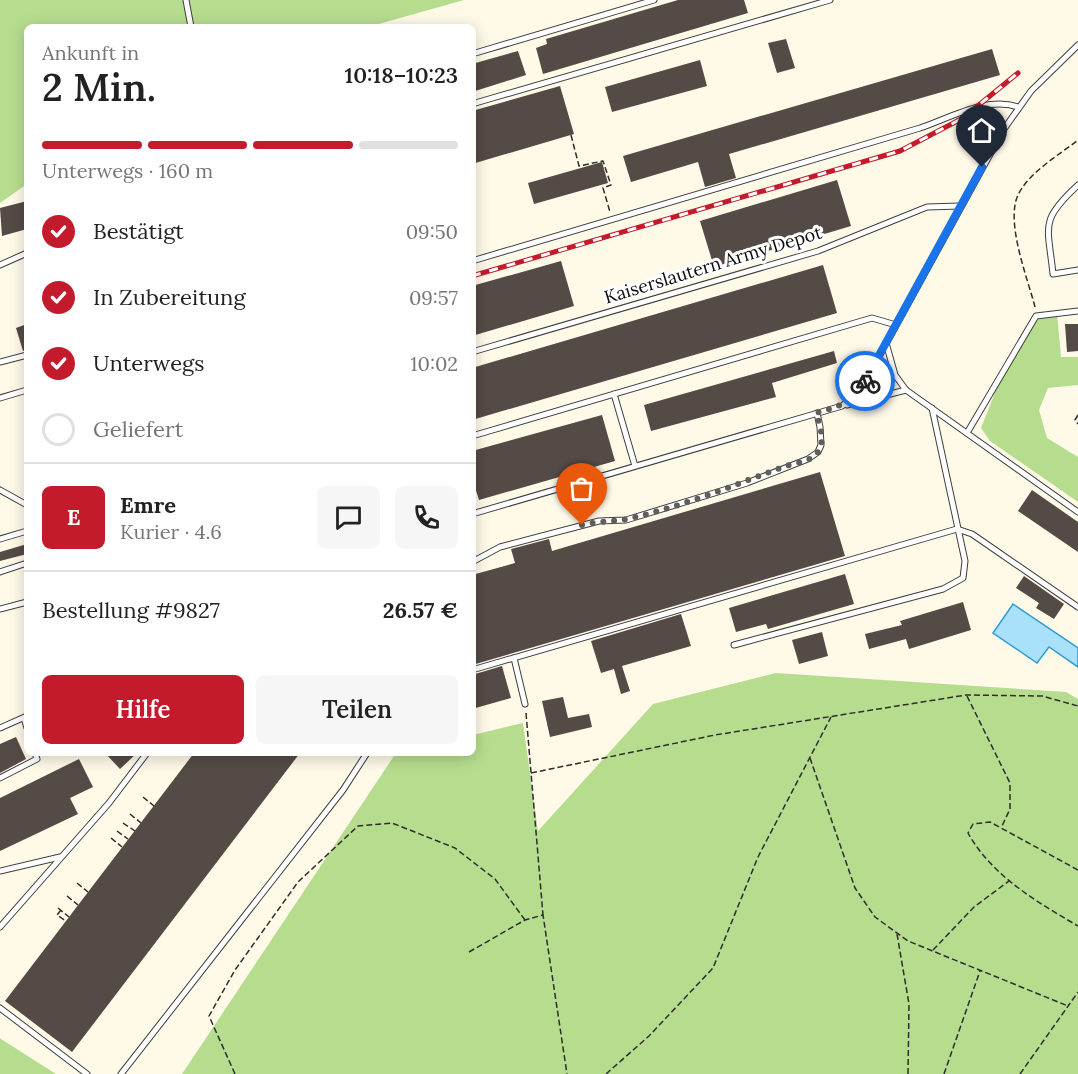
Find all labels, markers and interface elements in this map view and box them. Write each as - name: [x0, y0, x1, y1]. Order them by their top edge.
- text: Ankunft in: [42, 40, 139, 65]
- text: 10:18–10:23: [345, 61, 458, 89]
- text: 2 Min.: [42, 62, 156, 112]
- pin: [956, 105, 1007, 167]
- icon: home: [965, 114, 998, 147]
- text: Unterwegs · 160 m: [42, 158, 213, 183]
- icon: check: [42, 215, 75, 248]
- text: Bestätigt: [93, 217, 184, 245]
- text: 09:50: [406, 219, 458, 244]
- street label: Kaiserslautern Army Depot: [601, 220, 825, 309]
- icon: check: [42, 281, 75, 314]
- text: In Zubereitung: [93, 283, 246, 311]
- text: 09:57: [409, 285, 458, 310]
- icon: check: [42, 347, 75, 380]
- text: Unterwegs: [93, 349, 204, 377]
- text: 10:02: [410, 351, 458, 376]
- courier: [835, 351, 895, 411]
- icon: bike: [849, 365, 882, 398]
- text: Geliefert: [93, 415, 183, 443]
- pin: [556, 463, 607, 525]
- icon: bag: [565, 472, 598, 505]
- button: chat: [317, 486, 380, 549]
- button: phone: [395, 486, 458, 549]
- text: Emre: [120, 491, 176, 519]
- text: E: [67, 503, 80, 531]
- text: Kurier · 4.6: [120, 519, 222, 544]
- text: Bestellung #9827: [42, 596, 220, 624]
- text: 26.57 €: [383, 596, 458, 624]
- button: Hilfe: [42, 675, 244, 744]
- button: Teilen: [256, 675, 458, 744]

